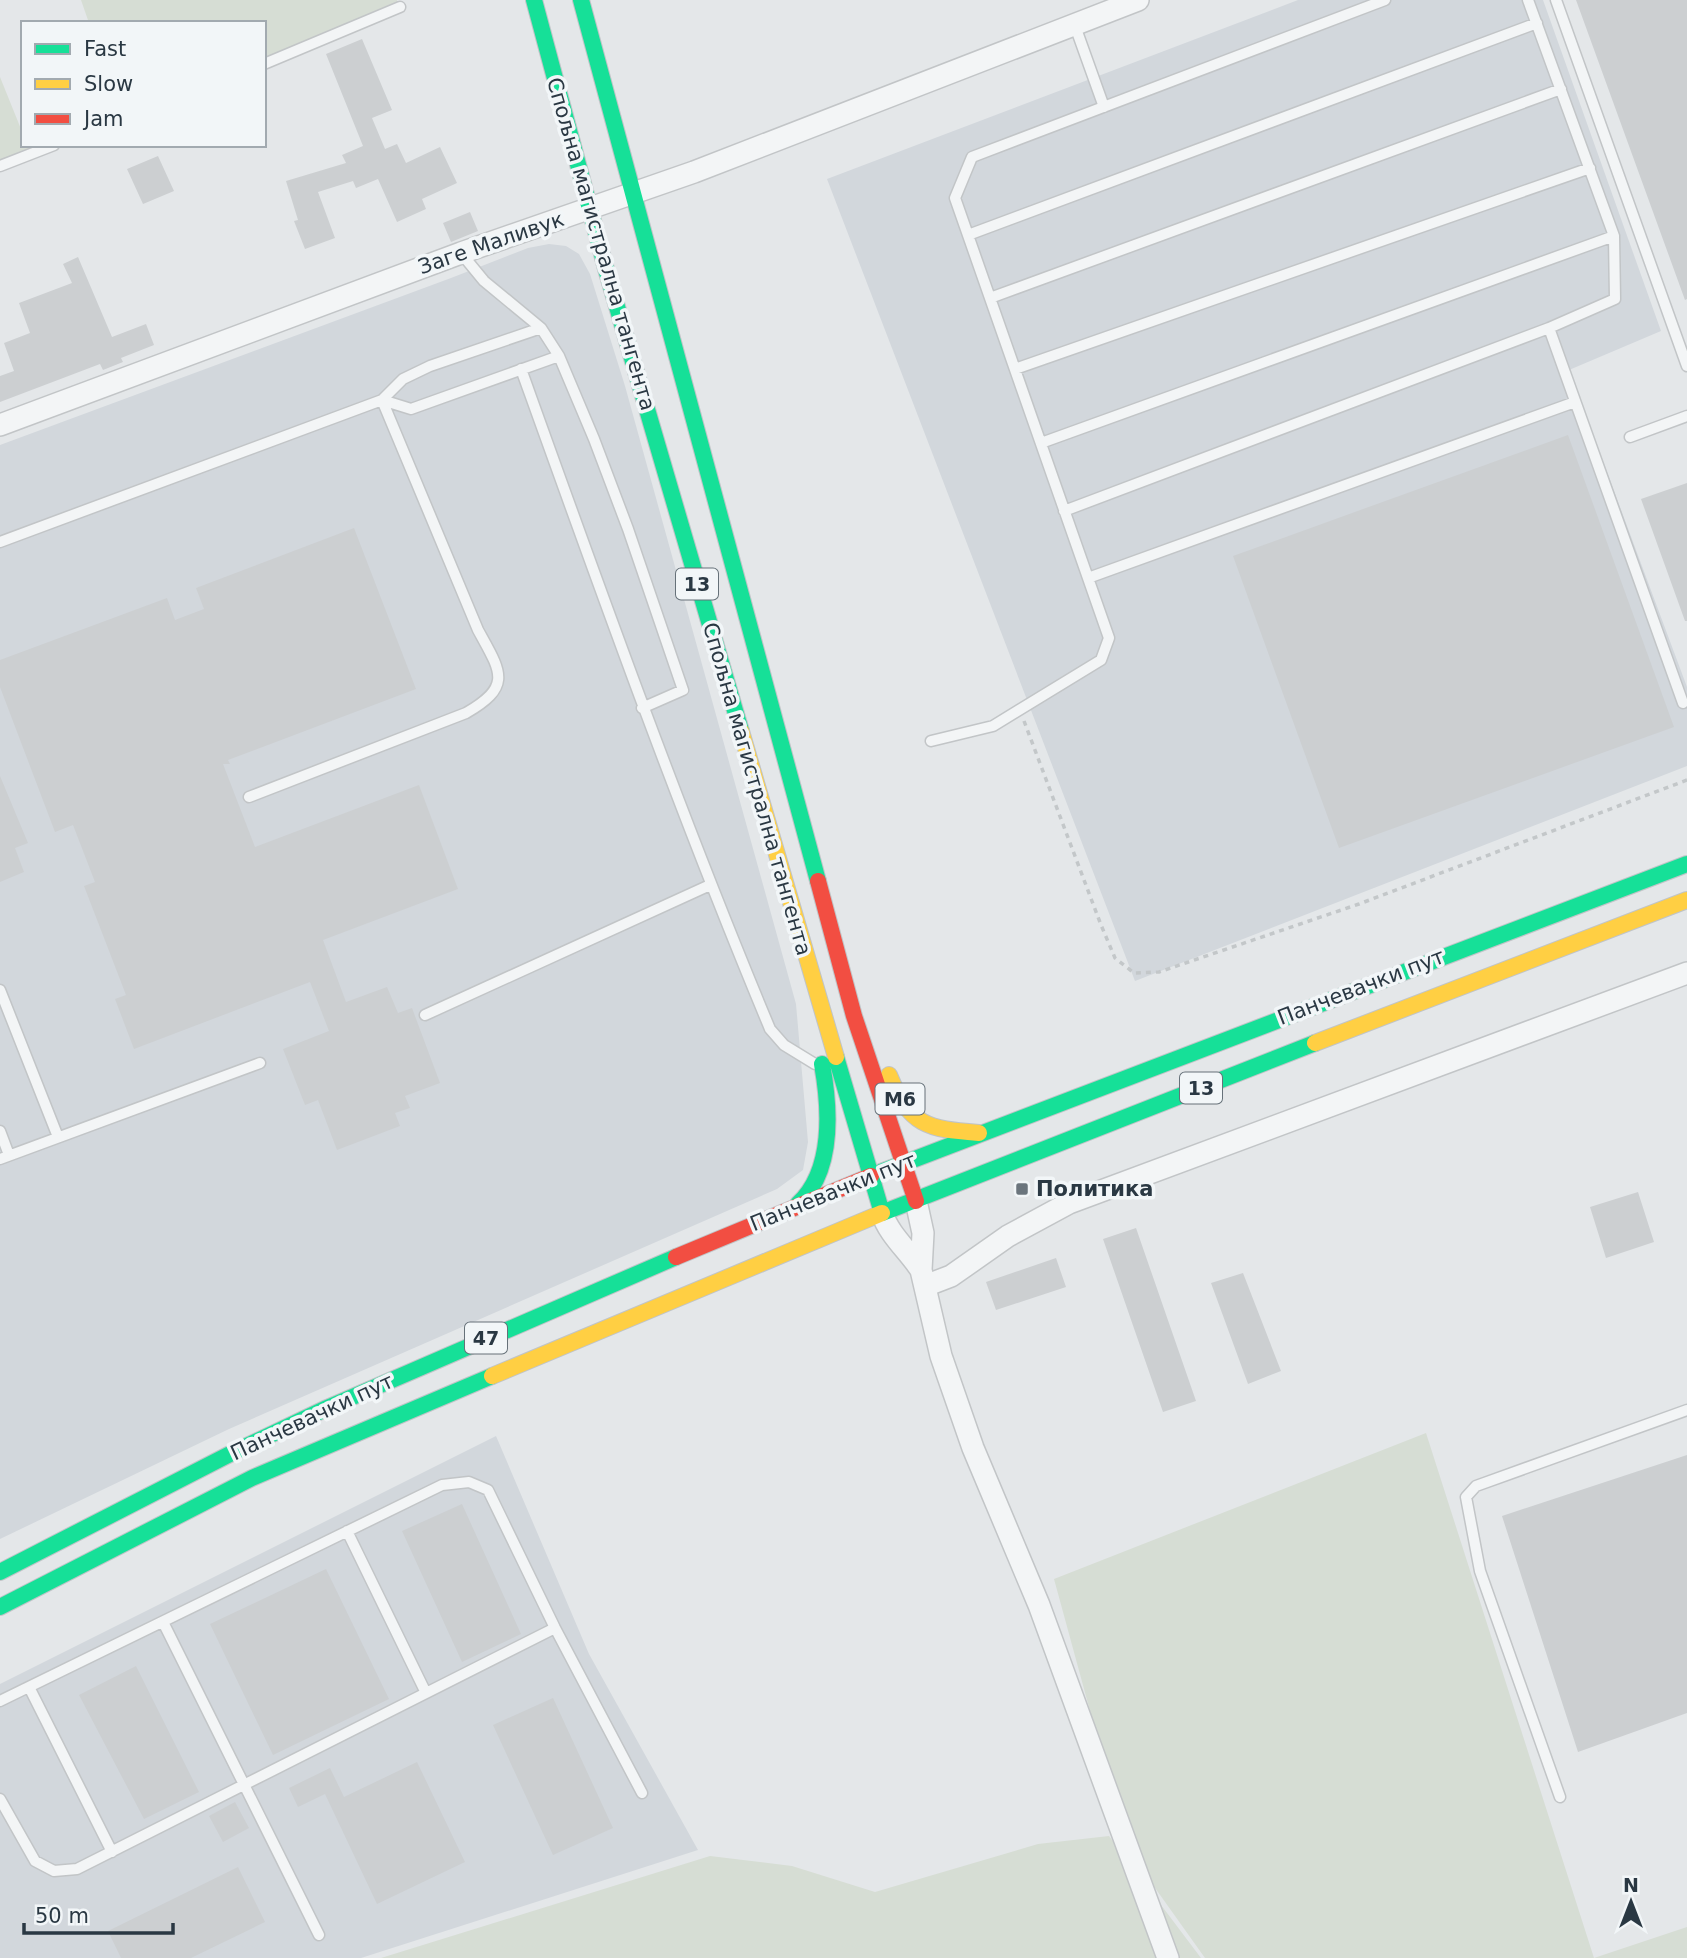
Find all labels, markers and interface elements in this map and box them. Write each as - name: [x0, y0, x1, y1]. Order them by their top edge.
- legend: [21, 21, 266, 147]
- text: Fast: [84, 37, 126, 61]
- text: Slow: [84, 72, 133, 96]
- street label: Спољна магистрална тангента: [542, 75, 660, 413]
- text: Jam: [82, 107, 124, 131]
- street label: Заге Маливук: [415, 207, 567, 279]
- road number: 13: [676, 568, 718, 600]
- street label: Спољна магистрална тангента: [698, 620, 816, 958]
- street label: Панчевачки пут: [1274, 944, 1448, 1030]
- road number: 13: [1180, 1072, 1222, 1104]
- road number: M6: [876, 1084, 925, 1114]
- street label: Панчевачки пут: [747, 1148, 919, 1236]
- place label: Политика: [1036, 1177, 1153, 1201]
- marker: Политика: [1014, 1181, 1030, 1197]
- road number: 47: [465, 1322, 507, 1354]
- street label: Панчевачки пут: [227, 1369, 397, 1465]
- north arrow: [1596, 1867, 1666, 1937]
- text: N: [1623, 1874, 1639, 1896]
- scale bar: [24, 1892, 173, 1936]
- text: 50 m: [35, 1904, 89, 1928]

